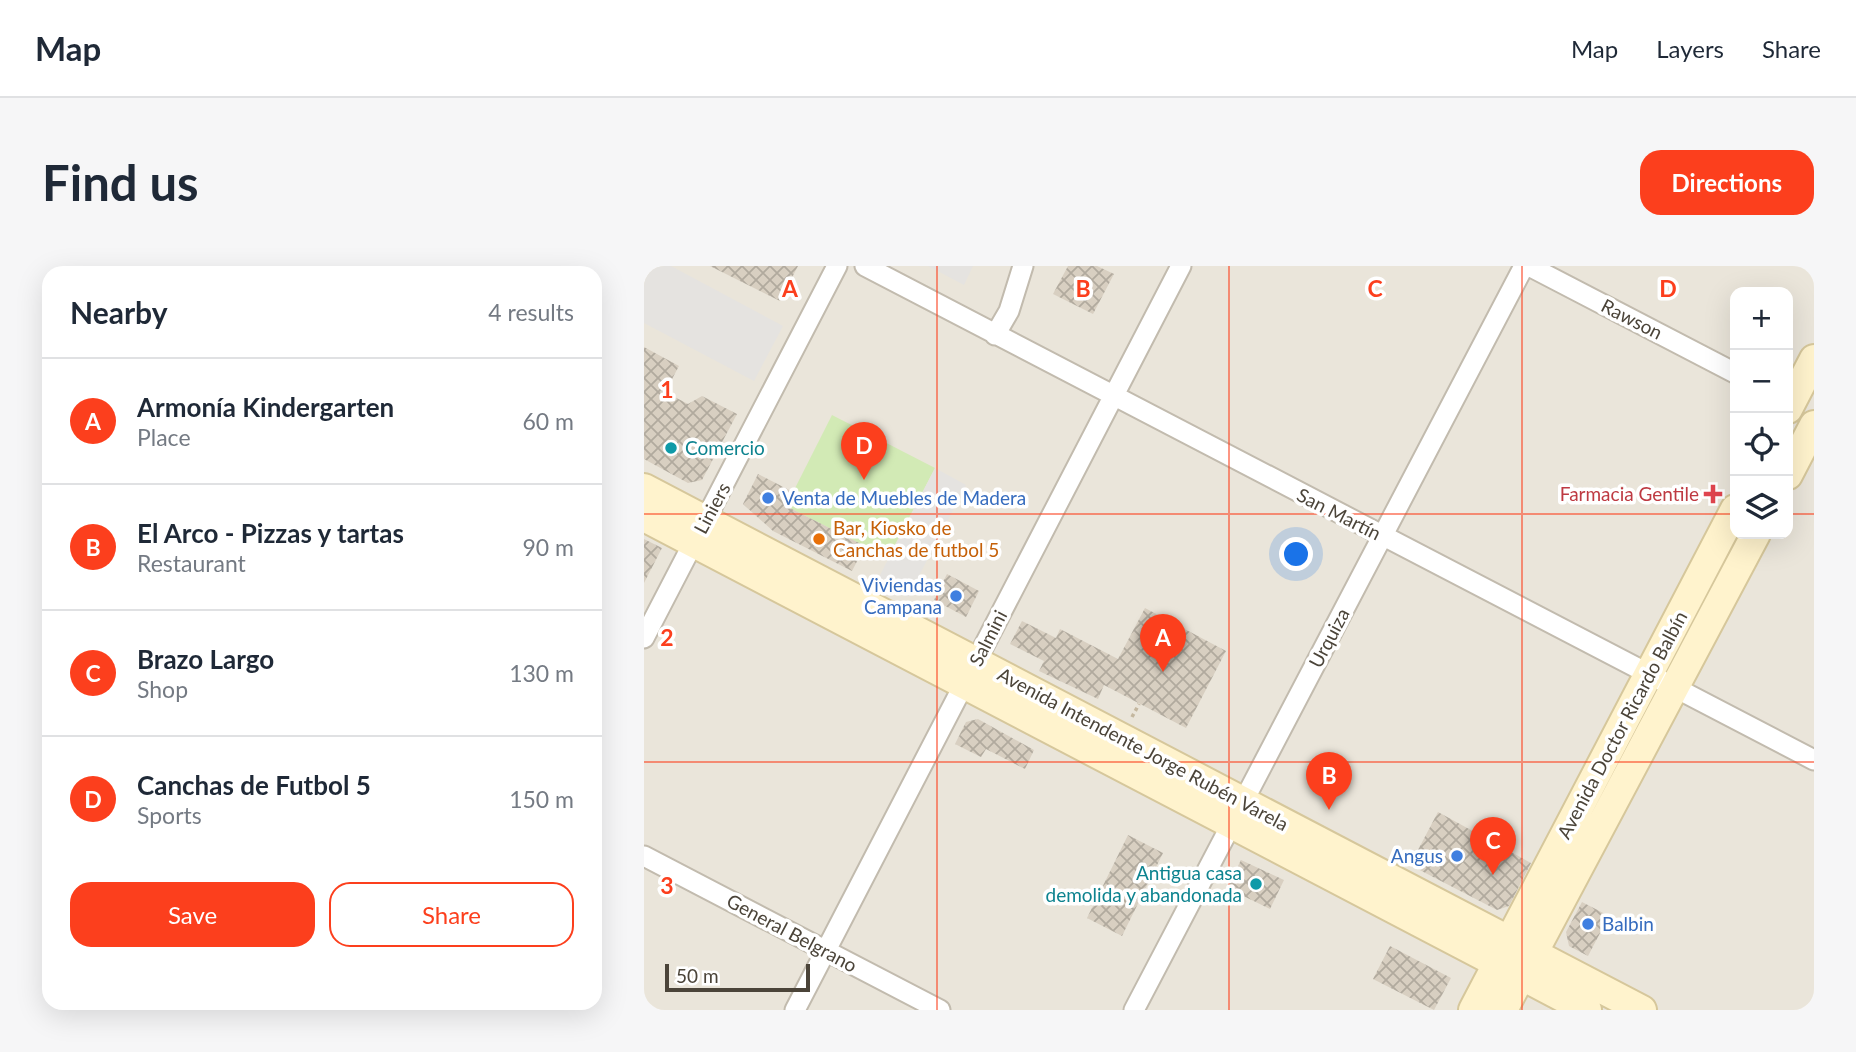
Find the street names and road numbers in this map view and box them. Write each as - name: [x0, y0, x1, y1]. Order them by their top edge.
- street label: Rawson: [1598, 293, 1667, 344]
- street label: Liniers: [689, 478, 735, 537]
- street label: San Martín: [1293, 483, 1385, 544]
- street label: Urquiza: [1303, 604, 1354, 671]
- street label: Salmini: [964, 606, 1011, 669]
- street label: Avenida Doctor Ricardo Balbín: [1552, 607, 1691, 842]
- street label: Avenida Intendente Jorge Rubén Varela: [994, 662, 1292, 835]
- street label: General Belgrano: [723, 889, 861, 977]

